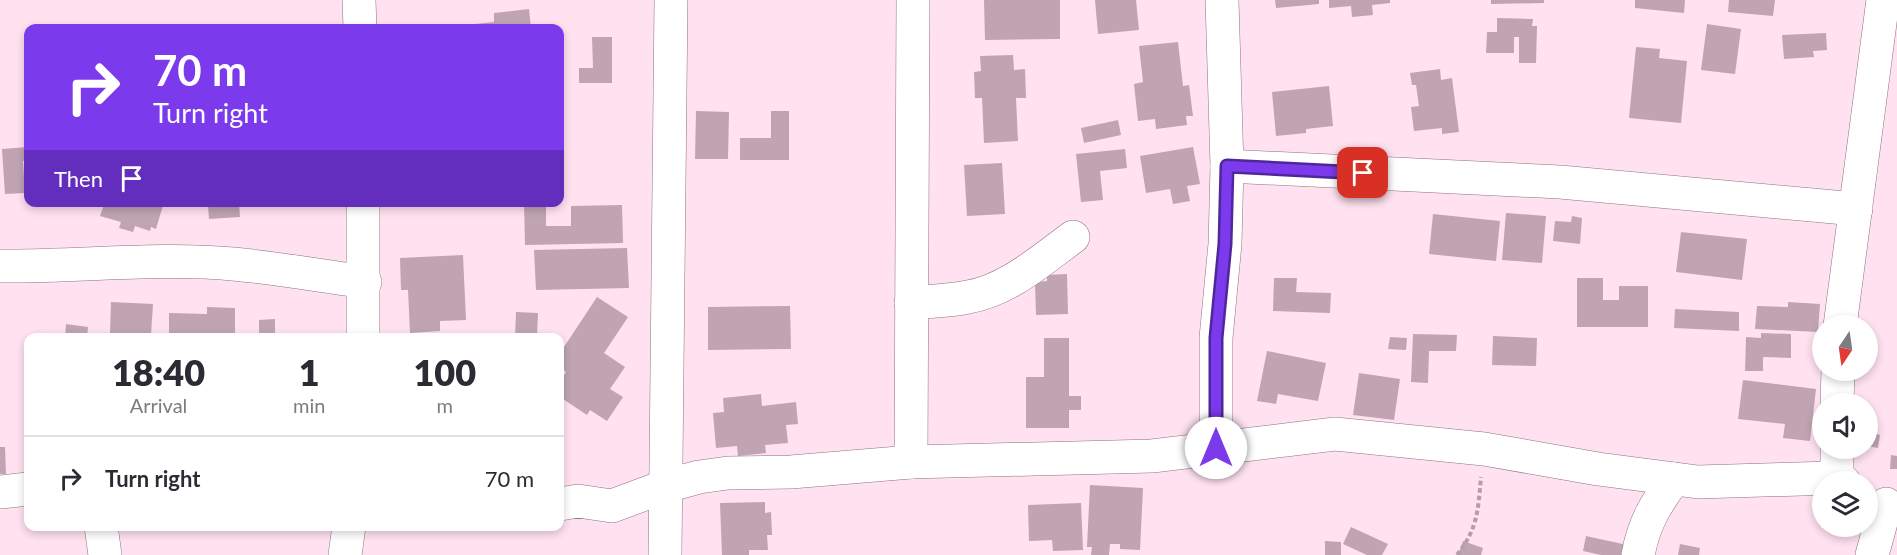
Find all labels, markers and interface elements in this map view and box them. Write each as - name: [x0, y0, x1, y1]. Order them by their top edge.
- text: 70 m: [153, 45, 247, 95]
- icon: right: [54, 48, 132, 126]
- text: Turn right: [153, 96, 268, 129]
- pin: [1337, 147, 1388, 198]
- icon: arrive: [1346, 156, 1379, 189]
- icon: arrive: [115, 162, 148, 195]
- text: Then: [54, 165, 103, 192]
- north arrow: [1812, 315, 1878, 381]
- map controls: [1812, 315, 1878, 537]
- text: 18:40: [112, 350, 205, 394]
- text: 1: [299, 350, 320, 394]
- text: 100: [413, 350, 476, 394]
- text: Arrival: [130, 393, 187, 417]
- text: min: [293, 393, 325, 417]
- text: m: [436, 393, 453, 417]
- button: sound: [1812, 393, 1878, 459]
- position arrow: [1184, 416, 1248, 480]
- icon: right: [54, 462, 87, 495]
- text: Turn right: [105, 465, 200, 492]
- text: 70 m: [485, 465, 534, 492]
- button: layers: [1812, 471, 1878, 537]

